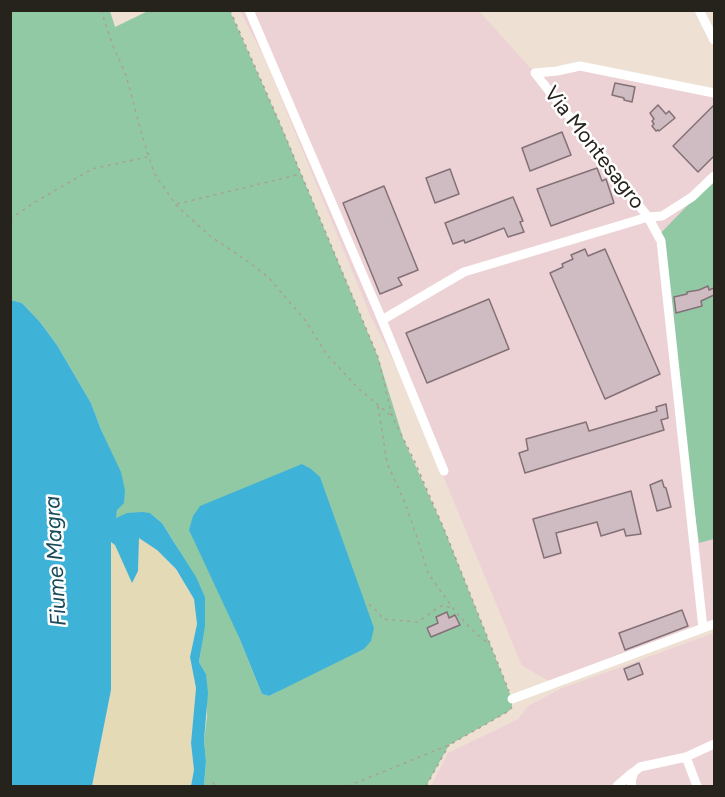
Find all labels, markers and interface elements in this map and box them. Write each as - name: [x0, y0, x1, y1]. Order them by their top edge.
- street label: Via Montesagro: [538, 82, 650, 214]
- water label: Fiume Magra: [39, 495, 73, 627]

